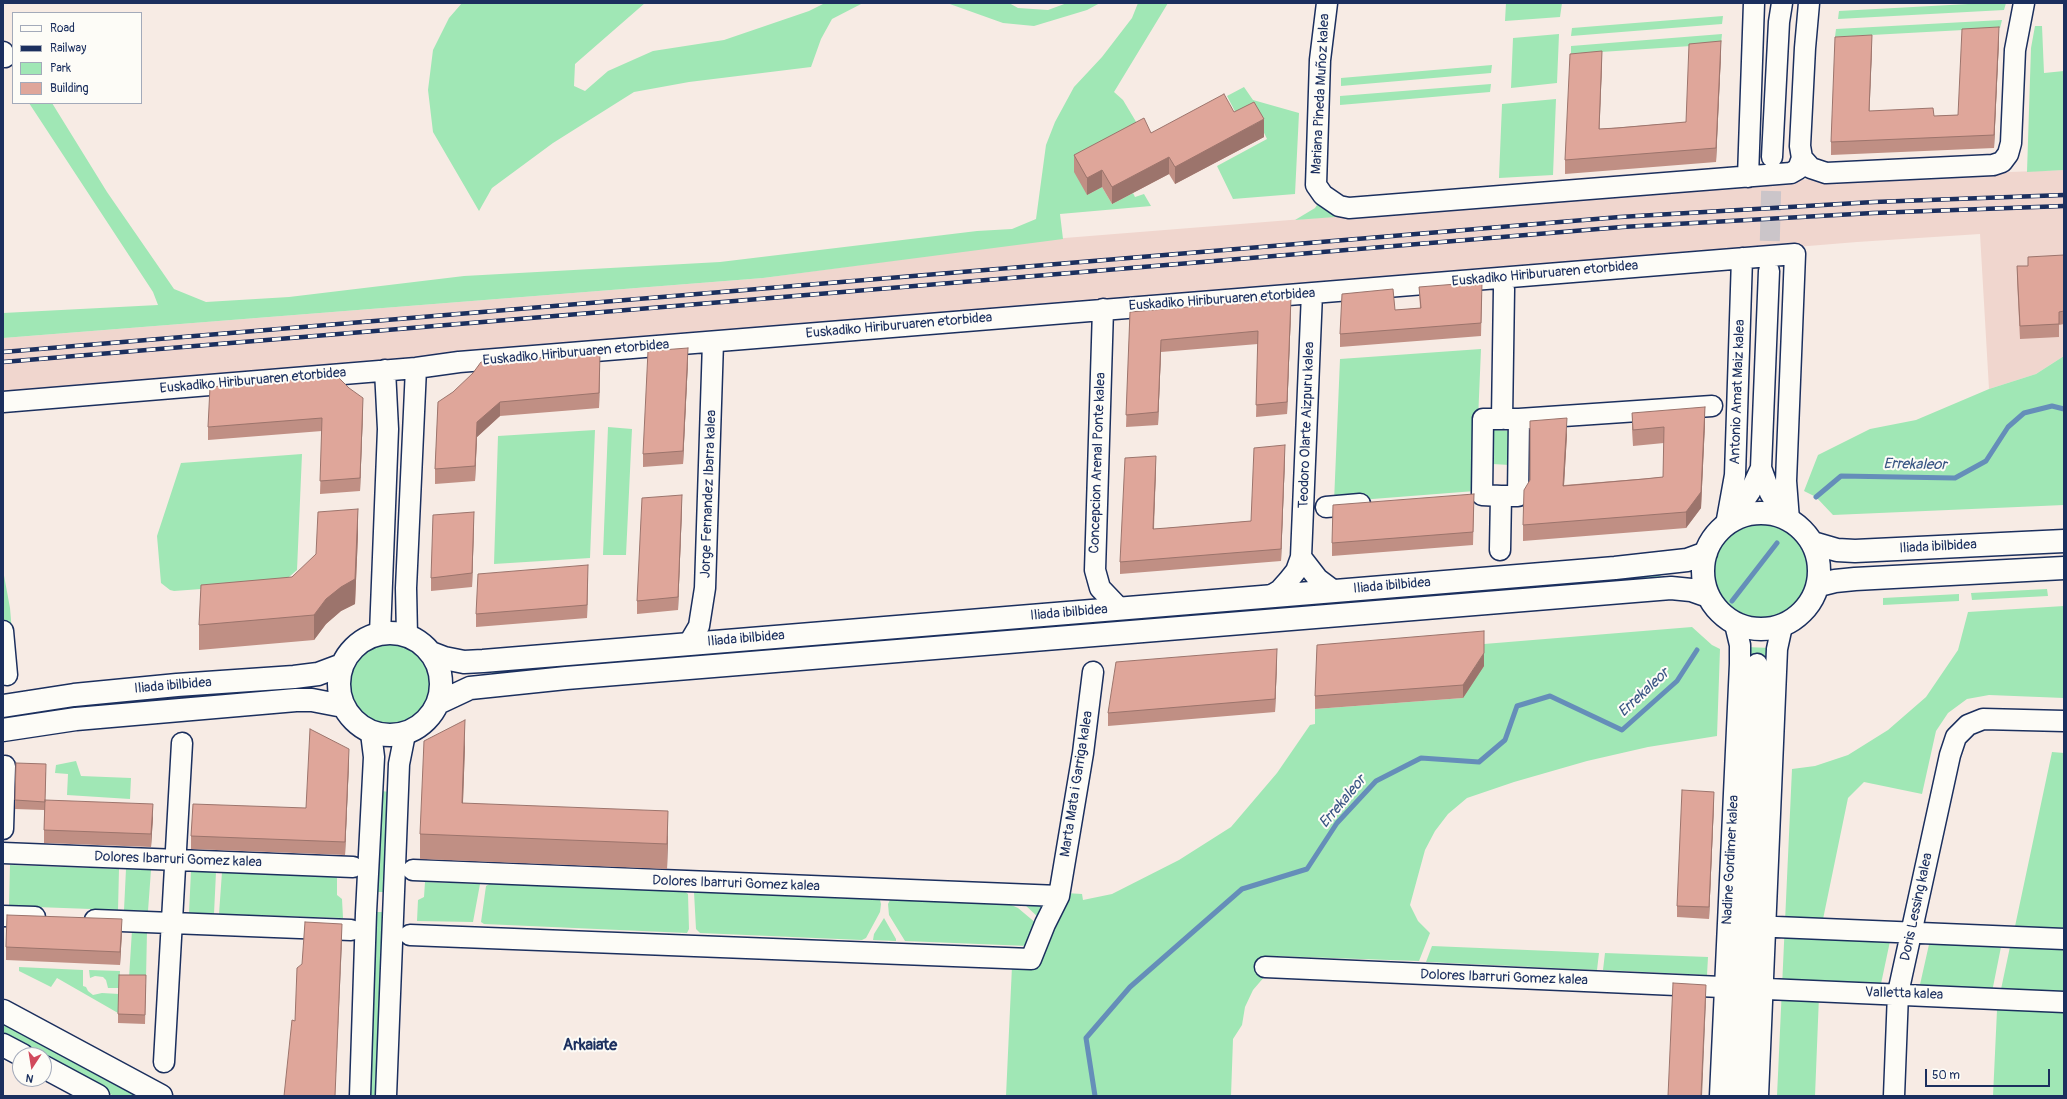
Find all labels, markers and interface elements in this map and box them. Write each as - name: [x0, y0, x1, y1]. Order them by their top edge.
- legend: [12, 12, 142, 104]
- street label: Mariana Pineda Muñoz kalea: [1308, 13, 1334, 175]
- text: Road: [50, 21, 75, 36]
- text: Railway: [50, 41, 86, 56]
- text: Park: [50, 61, 71, 76]
- text: Building: [50, 81, 89, 96]
- street label: Euskadiko Hiriburuaren etorbidea: [1451, 257, 1639, 291]
- street label: Euskadiko Hiriburuaren etorbidea: [1128, 285, 1316, 315]
- street label: Euskadiko Hiriburuaren etorbidea: [805, 309, 993, 343]
- street label: Antonio Amat Maiz kalea: [1727, 319, 1749, 465]
- street label: Euskadiko Hiriburuaren etorbidea: [482, 336, 670, 370]
- street label: Teodoro Olarte Aizpuru kalea: [1296, 341, 1318, 509]
- street label: Euskadiko Hiriburuaren etorbidea: [159, 364, 347, 398]
- street label: Concepcion Arenal Ponte kalea: [1086, 372, 1110, 554]
- street label: Jorge Fernandez Ibarra kalea: [698, 410, 720, 578]
- water label: Errekaleor: [1883, 455, 1947, 475]
- street label: Iliada ibilbidea: [1899, 537, 1977, 557]
- street label: Iliada ibilbidea: [1353, 574, 1431, 598]
- street label: Iliada ibilbidea: [1030, 601, 1108, 625]
- street label: Iliada ibilbidea: [707, 627, 785, 651]
- water label: Errekaleor: [1615, 665, 1673, 721]
- street label: Iliada ibilbidea: [134, 674, 212, 698]
- street label: Marta Mata i Garriga kalea: [1057, 710, 1097, 858]
- water label: Errekaleor: [1316, 772, 1370, 832]
- street label: Nadine Gordimer kalea: [1719, 795, 1743, 925]
- street label: Dolores Ibarruri Gomez kalea: [94, 849, 262, 871]
- street label: Doris Lessing kalea: [1897, 852, 1937, 962]
- street label: Dolores Ibarruri Gomez kalea: [652, 873, 820, 895]
- street label: Dolores Ibarruri Gomez kalea: [1420, 967, 1588, 989]
- street label: Valletta kalea: [1865, 984, 1943, 1004]
- district label: Arkaiate: [563, 1036, 617, 1056]
- north arrow: [12, 1047, 52, 1087]
- scale bar: [1927, 1061, 2052, 1087]
- text: 50 m: [1932, 1068, 1960, 1083]
- text: N: [25, 1071, 35, 1085]

